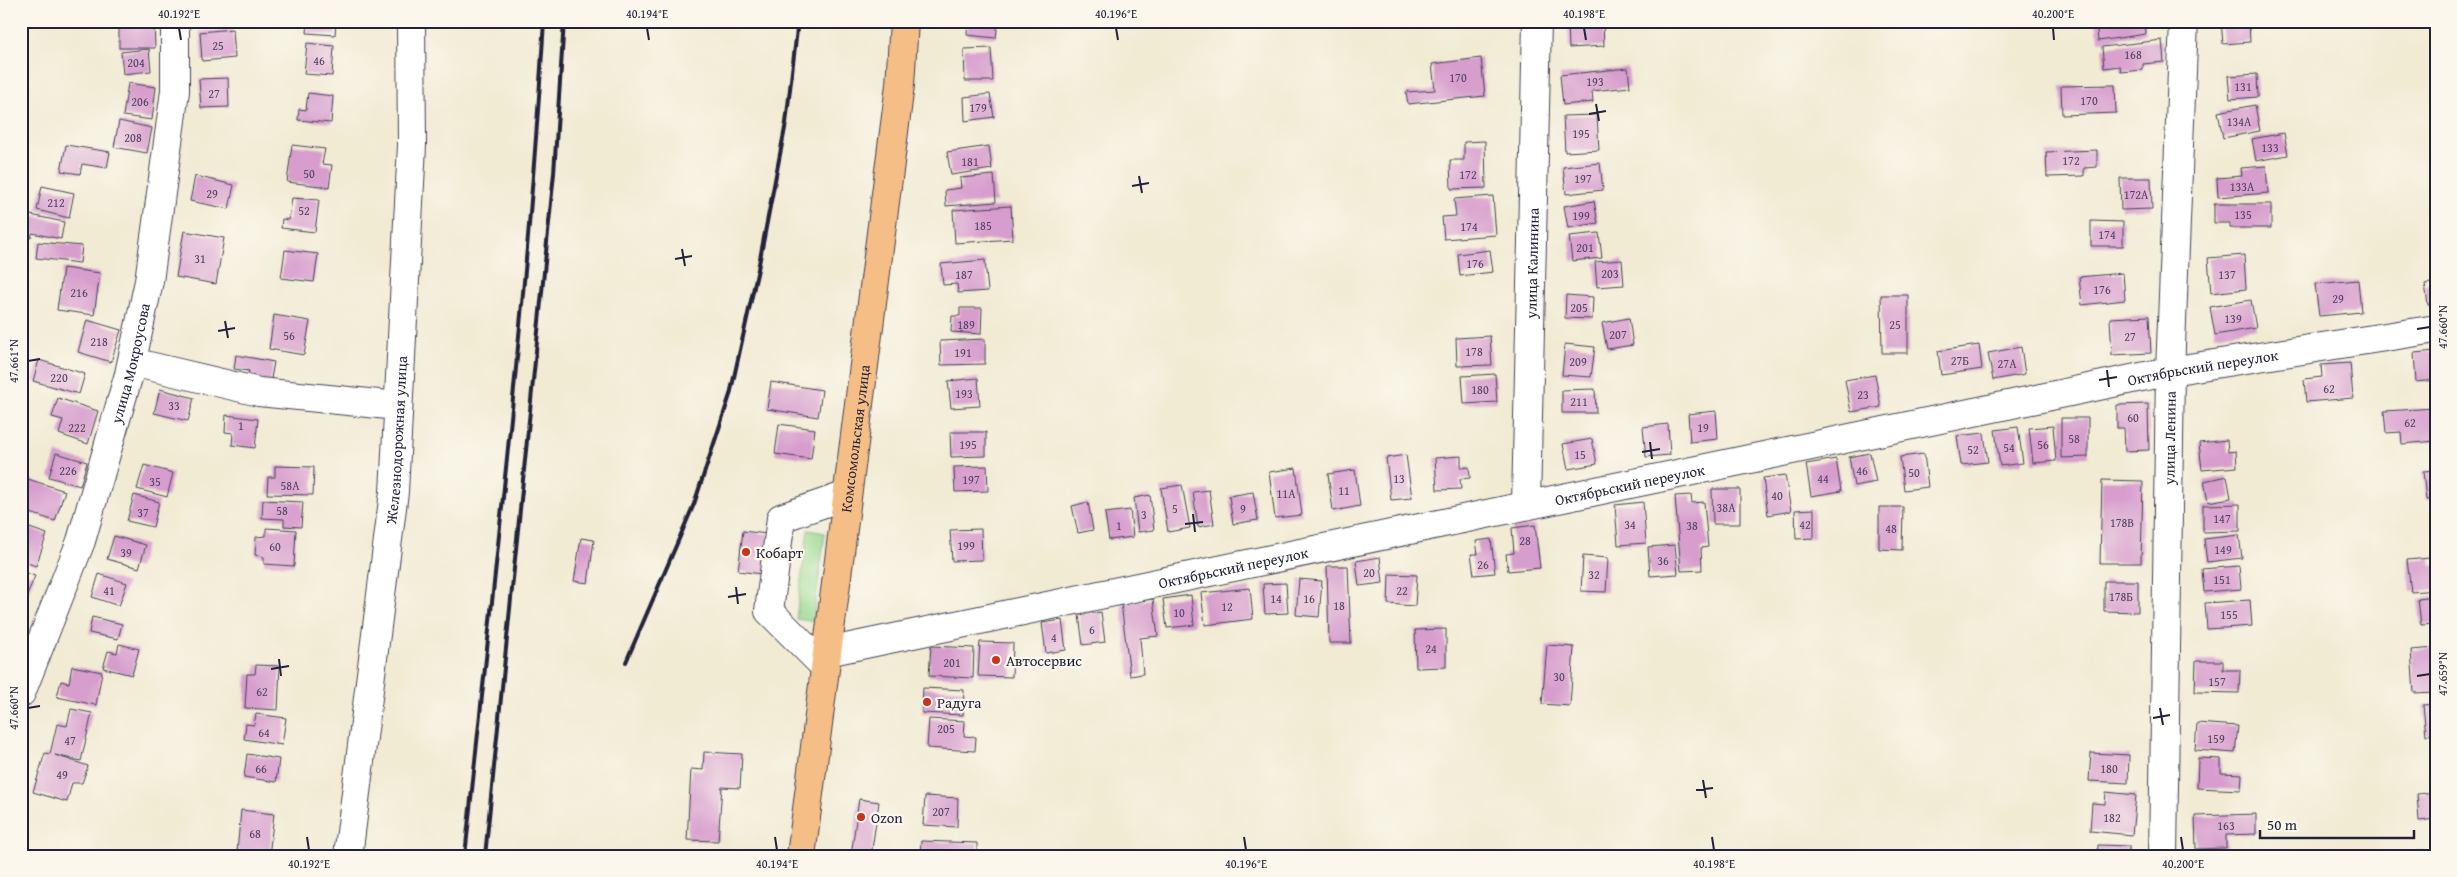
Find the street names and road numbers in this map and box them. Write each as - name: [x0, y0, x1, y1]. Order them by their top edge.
- street label: улица Калинина: [1520, 207, 1543, 320]
- street label: улица Мокроусова: [105, 300, 155, 427]
- street label: Октябрьский переулок: [2125, 344, 2280, 390]
- street label: Железнодорожная улица: [379, 354, 412, 526]
- street label: Комсомольская улица: [835, 362, 875, 514]
- street label: улица Ленина: [2158, 390, 2180, 486]
- street label: Октябрьский переулок: [1553, 458, 1707, 510]
- street label: Октябрьский переулок: [1156, 541, 1310, 593]

